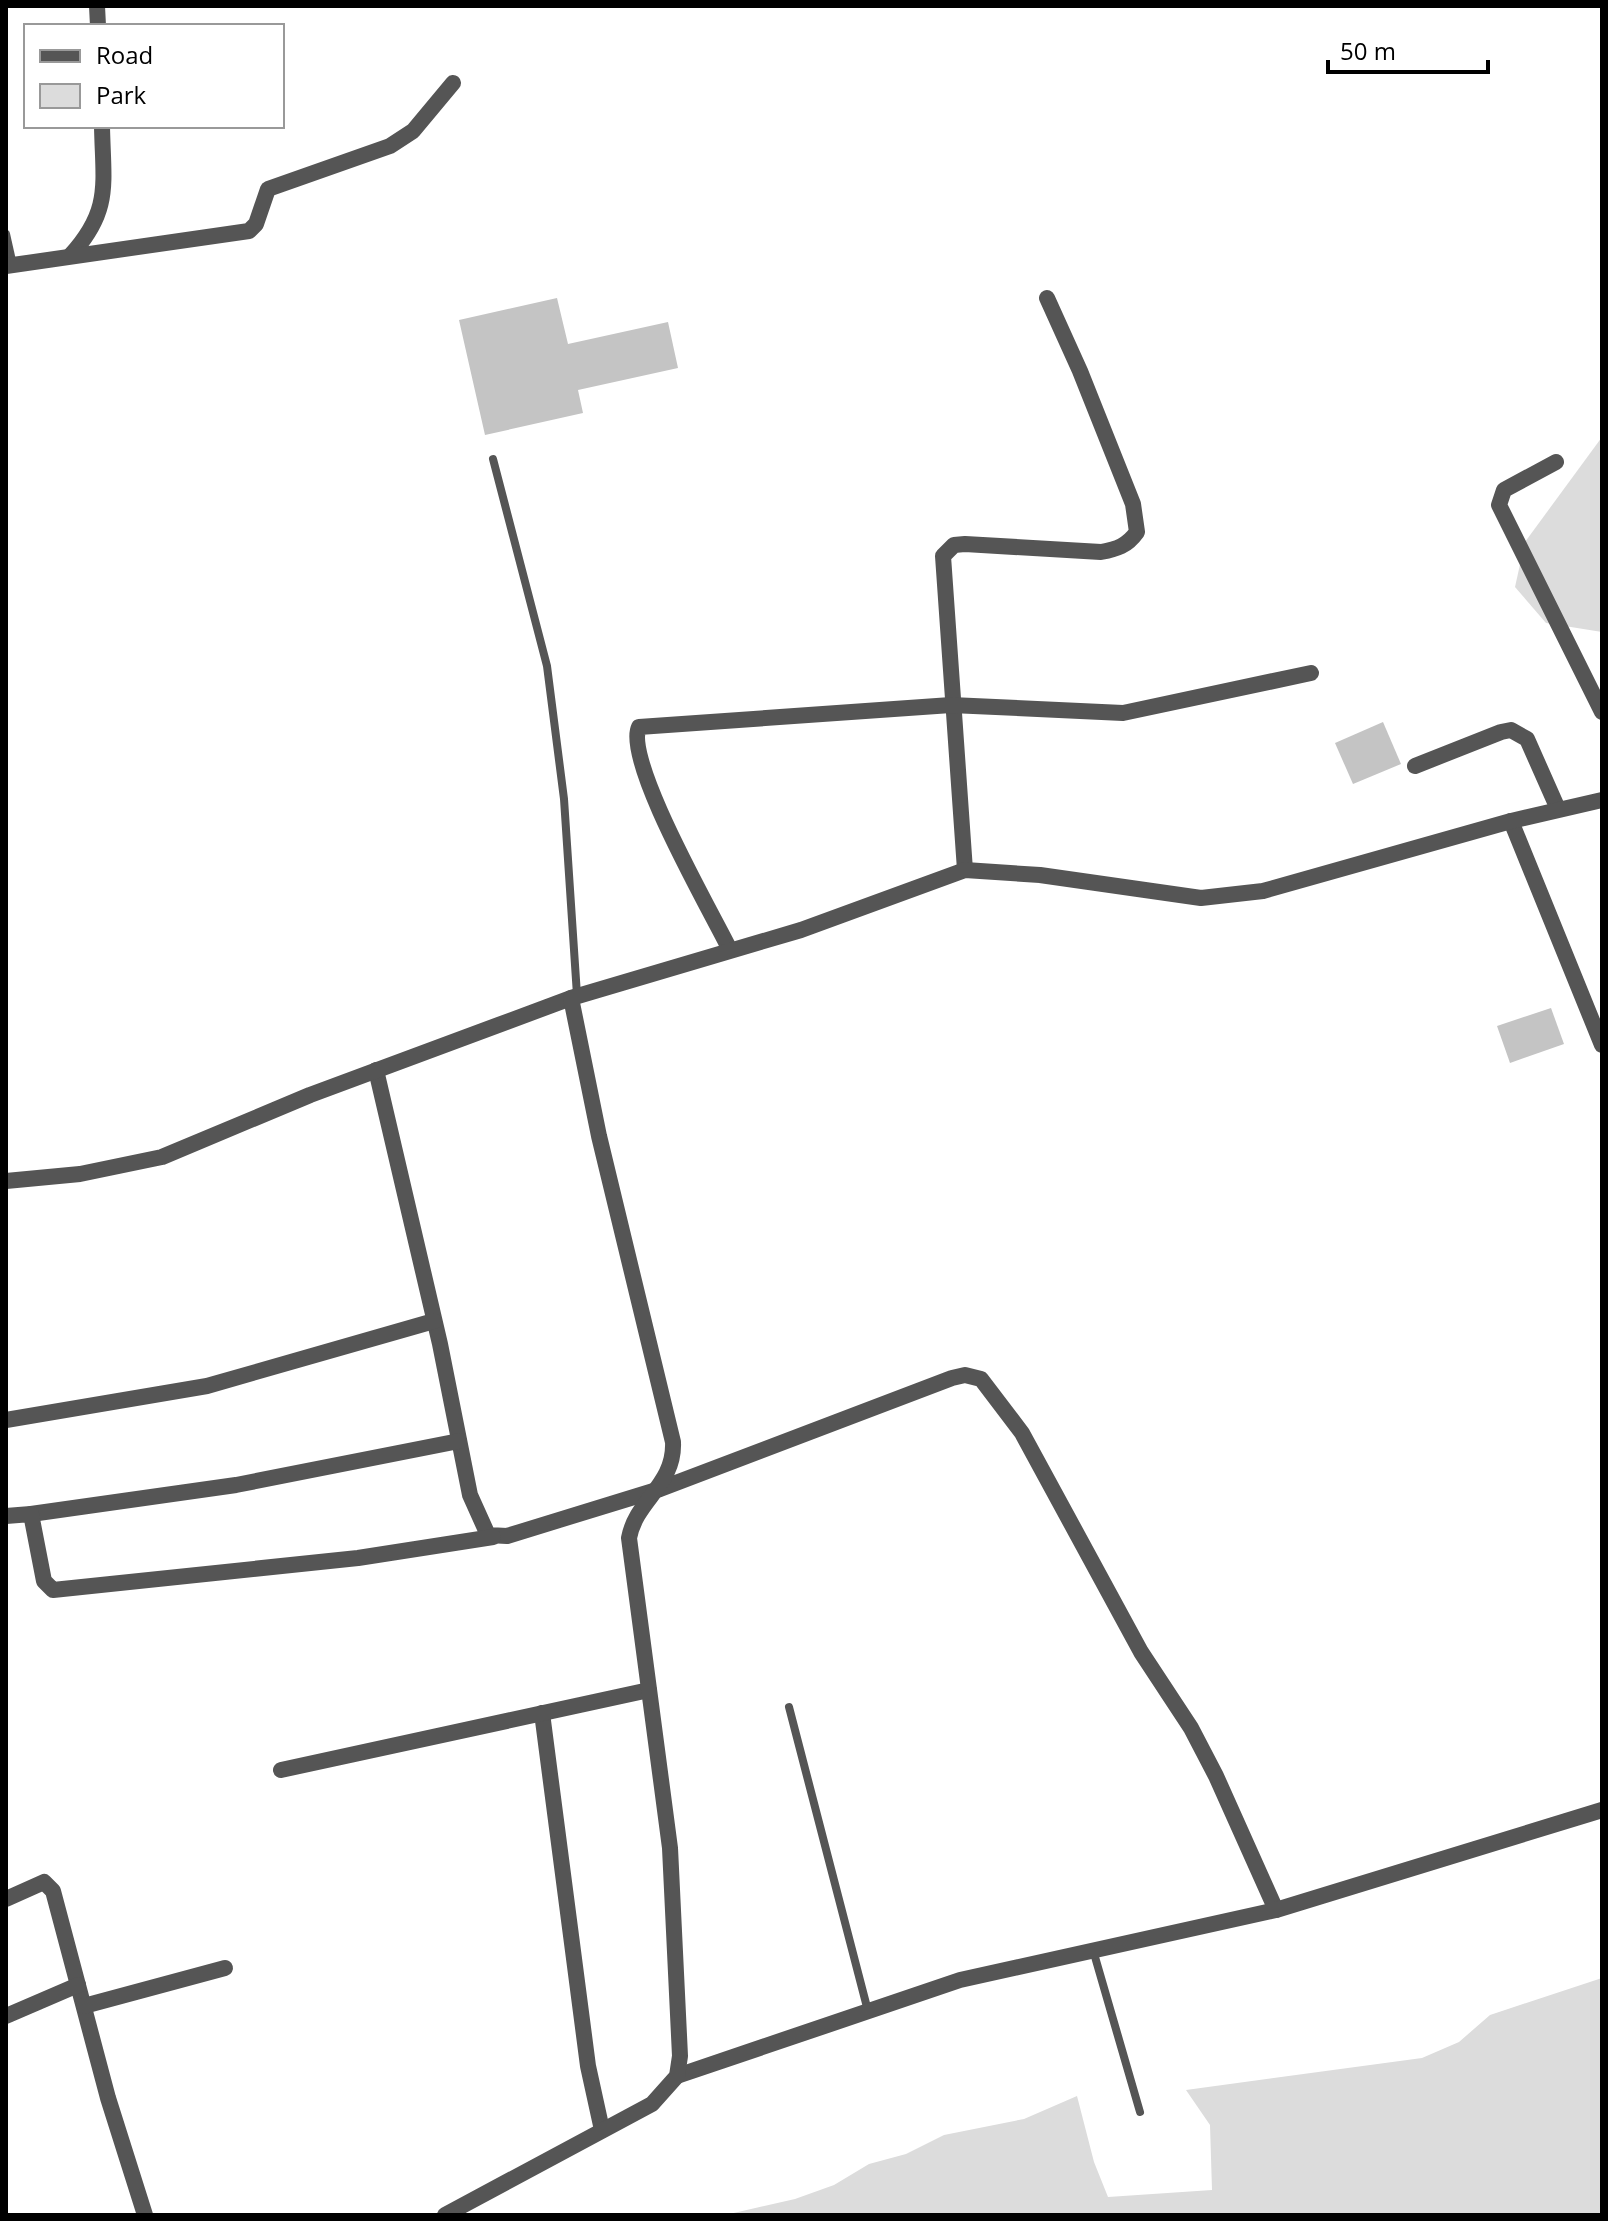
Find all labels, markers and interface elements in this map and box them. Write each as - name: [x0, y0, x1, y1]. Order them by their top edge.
- legend: [24, 24, 284, 128]
- scale bar: [1328, 24, 1488, 74]
- text: 50 m: [1340, 34, 1396, 67]
- text: Road: [96, 38, 153, 71]
- text: Park: [96, 78, 147, 111]

